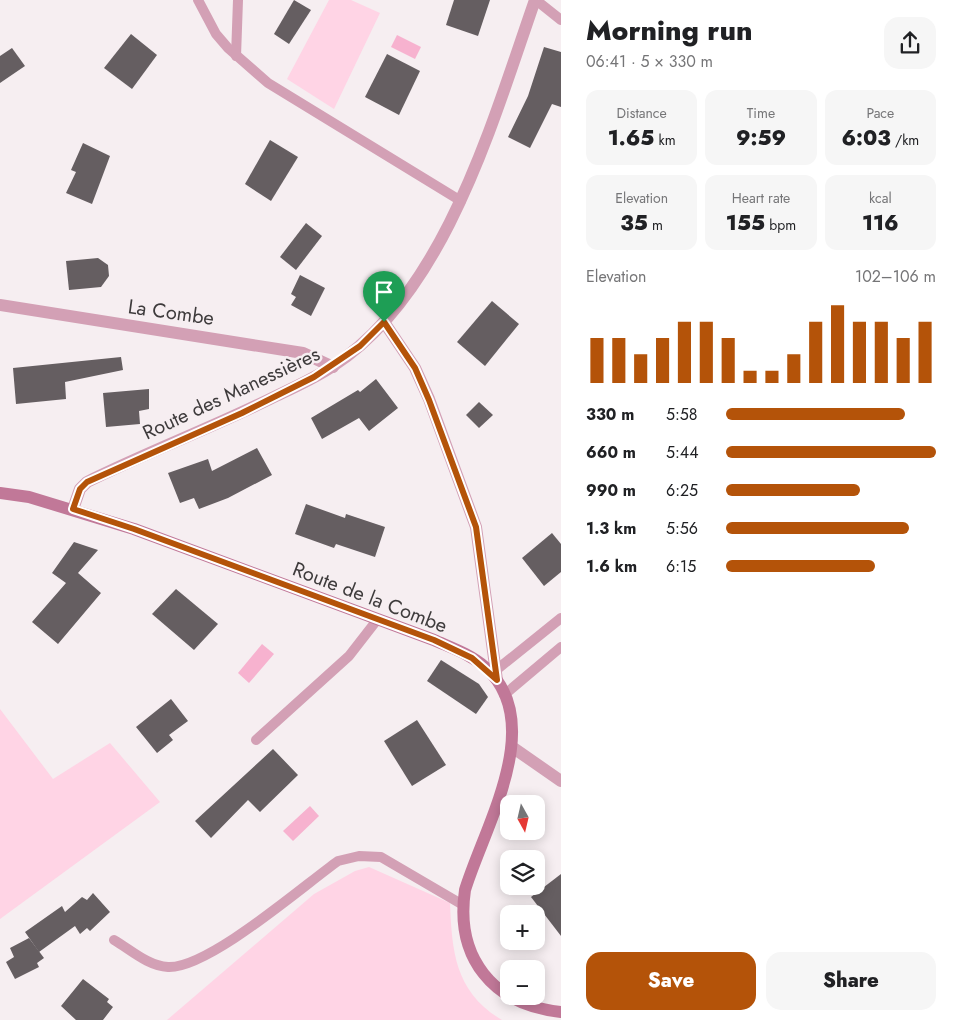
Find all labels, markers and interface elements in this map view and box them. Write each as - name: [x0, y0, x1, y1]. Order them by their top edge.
- text: Morning run: [586, 10, 752, 51]
- button: share: [884, 17, 936, 69]
- text: 06:41 · 5 × 330 m: [586, 50, 713, 73]
- text: Distance: [617, 103, 667, 123]
- text: Time: [747, 103, 775, 123]
- text: Pace: [866, 103, 894, 123]
- text: 1.65: [608, 123, 654, 153]
- text: 9:59: [736, 123, 786, 153]
- text: 6:03: [841, 123, 891, 153]
- text: km: [654, 130, 676, 150]
- text: /km: [891, 130, 919, 150]
- text: Elevation: [615, 188, 668, 208]
- text: Heart rate: [732, 188, 790, 208]
- text: kcal: [869, 188, 892, 208]
- text: 35: [620, 208, 648, 238]
- text: 155: [726, 208, 765, 238]
- text: 116: [862, 208, 899, 238]
- text: m: [648, 215, 663, 235]
- text: bpm: [765, 215, 796, 235]
- text: Elevation: [586, 265, 646, 288]
- text: 102–106 m: [855, 265, 936, 288]
- pin: [363, 271, 405, 322]
- icon: arrive: [370, 278, 398, 306]
- street label: La Combe: [126, 292, 216, 333]
- street label: Route des Manessières: [138, 340, 325, 447]
- text: 330 m: [586, 403, 634, 426]
- text: 5:58: [666, 403, 698, 426]
- text: 660 m: [586, 441, 636, 464]
- text: 5:44: [666, 441, 698, 464]
- text: 990 m: [586, 479, 636, 502]
- text: 6:25: [666, 479, 698, 502]
- text: 1.3 km: [586, 517, 636, 540]
- text: 5:56: [666, 517, 698, 540]
- street label: Route de la Combe: [288, 555, 451, 640]
- text: 1.6 km: [586, 555, 637, 578]
- text: 6:15: [666, 555, 696, 578]
- north arrow: [500, 795, 545, 840]
- map controls: [500, 795, 545, 1005]
- button: layers: [500, 850, 545, 895]
- button: +: [500, 905, 545, 950]
- button: Save: [586, 952, 756, 1010]
- button: Share: [766, 952, 936, 1010]
- button: −: [500, 960, 545, 1005]

